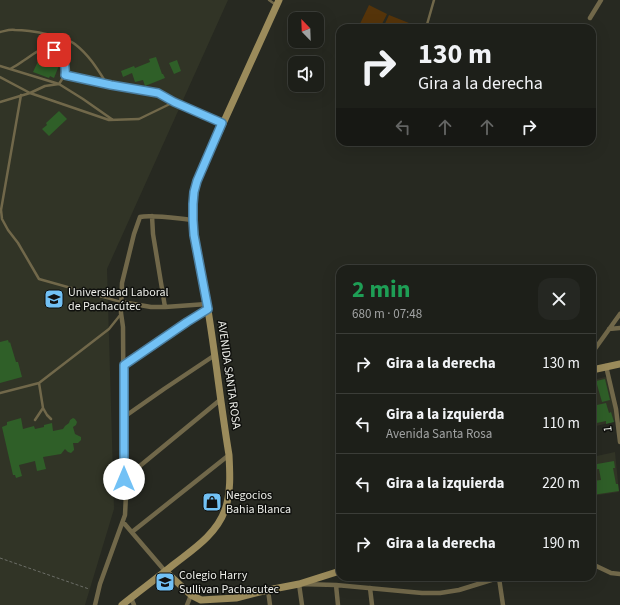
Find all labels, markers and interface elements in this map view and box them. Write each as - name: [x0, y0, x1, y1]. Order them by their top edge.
- north arrow: [288, 12, 324, 48]
- map controls: [288, 12, 324, 92]
- pin: [37, 33, 71, 67]
- text: 130 m: [418, 34, 492, 74]
- icon: arrive: [43, 39, 65, 61]
- icon: right: [352, 40, 404, 92]
- button: sound: [288, 56, 324, 92]
- text: Gira a la derecha: [418, 71, 543, 96]
- icon: left: [392, 116, 414, 138]
- icon: ahead: [434, 116, 456, 138]
- icon: ahead: [476, 116, 498, 138]
- icon: right: [518, 116, 540, 138]
- text: 2 min: [352, 272, 410, 307]
- button: close: [538, 278, 580, 320]
- place label: Universidad Laboral de Pachacútec: [68, 284, 169, 315]
- school or university icon: Universidad Laboral de Pachacútec: [43, 288, 65, 310]
- text: 680 m · 07:48: [352, 305, 422, 323]
- street label: AVENIDA SANTA ROSA: [213, 320, 245, 431]
- icon: right: [352, 353, 374, 375]
- text: Gira a la derecha: [386, 353, 496, 374]
- text: 130 m: [542, 353, 580, 374]
- text: Gira a la izquierda: [386, 404, 505, 425]
- icon: left: [352, 413, 374, 435]
- text: 110 m: [542, 413, 580, 434]
- text: Avenida Santa Rosa: [386, 425, 492, 443]
- street label: 1: [599, 425, 617, 433]
- position arrow: [103, 458, 145, 500]
- icon: left: [352, 473, 374, 495]
- text: Gira a la izquierda: [386, 473, 505, 494]
- text: 220 m: [542, 473, 580, 494]
- place label: Negocios Bahia Blanca: [226, 487, 291, 518]
- shop icon: Negocios Bahia Blanca: [201, 491, 223, 513]
- icon: right: [352, 533, 374, 555]
- text: Gira a la derecha: [386, 533, 496, 554]
- text: 190 m: [542, 533, 580, 554]
- place label: Colegio Harry Sullivan Pachacutec: [179, 567, 280, 598]
- school or university icon: Colegio Harry Sullivan Pachacutec: [154, 571, 176, 593]

